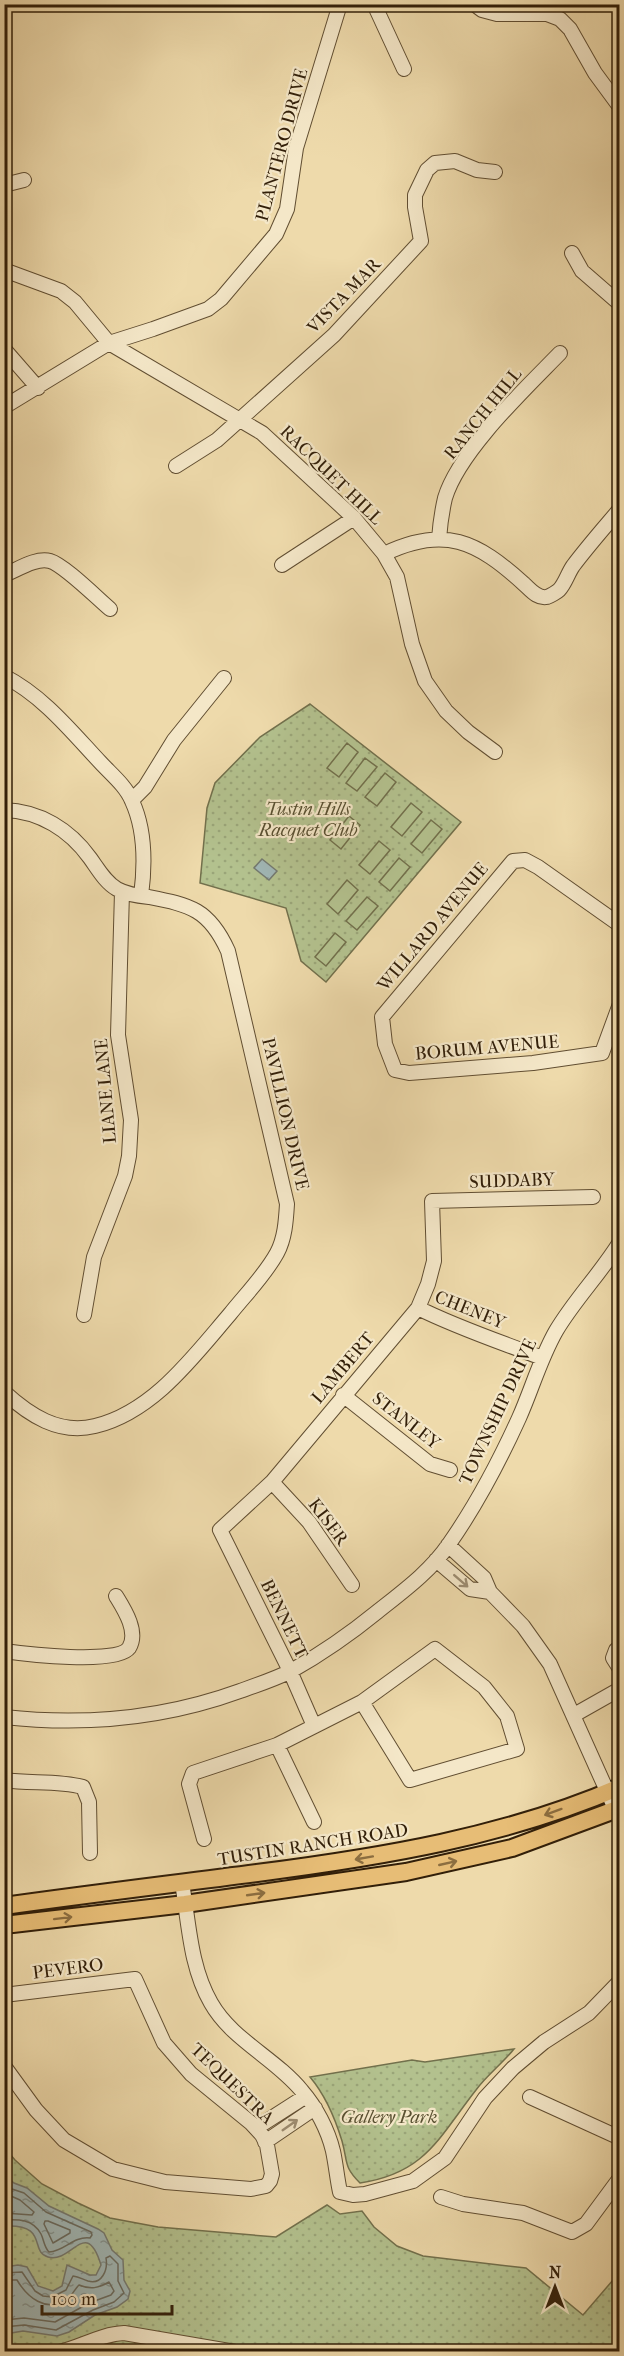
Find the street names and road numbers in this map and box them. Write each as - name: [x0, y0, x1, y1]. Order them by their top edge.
- street label: PLANTERO DRIVE: [251, 66, 313, 224]
- street label: VISTA MAR: [302, 253, 386, 339]
- street label: RANCH HILL: [440, 364, 526, 464]
- street label: RACQUET HILL: [276, 421, 387, 529]
- street label: WILLARD AVENUE: [373, 859, 493, 996]
- street label: BORUM AVENUE: [414, 1031, 560, 1065]
- street label: PAVILLION DRIVE: [257, 1036, 313, 1192]
- street label: LIANE LANE: [91, 1038, 121, 1144]
- street label: SUDDABY: [469, 1169, 556, 1193]
- street label: CHENEY: [432, 1286, 509, 1334]
- street label: LAMBERT: [307, 1327, 379, 1408]
- street label: TOWNSHIP DRIVE: [455, 1336, 541, 1488]
- street label: STANLEY: [368, 1388, 445, 1454]
- street label: KISER: [304, 1494, 353, 1550]
- street label: BENNETT: [256, 1576, 313, 1663]
- street label: TUSTIN RANCH ROAD: [216, 1820, 410, 1870]
- street label: PEVERO: [31, 1954, 105, 1984]
- street label: TEQUESTRA: [186, 2039, 278, 2129]

